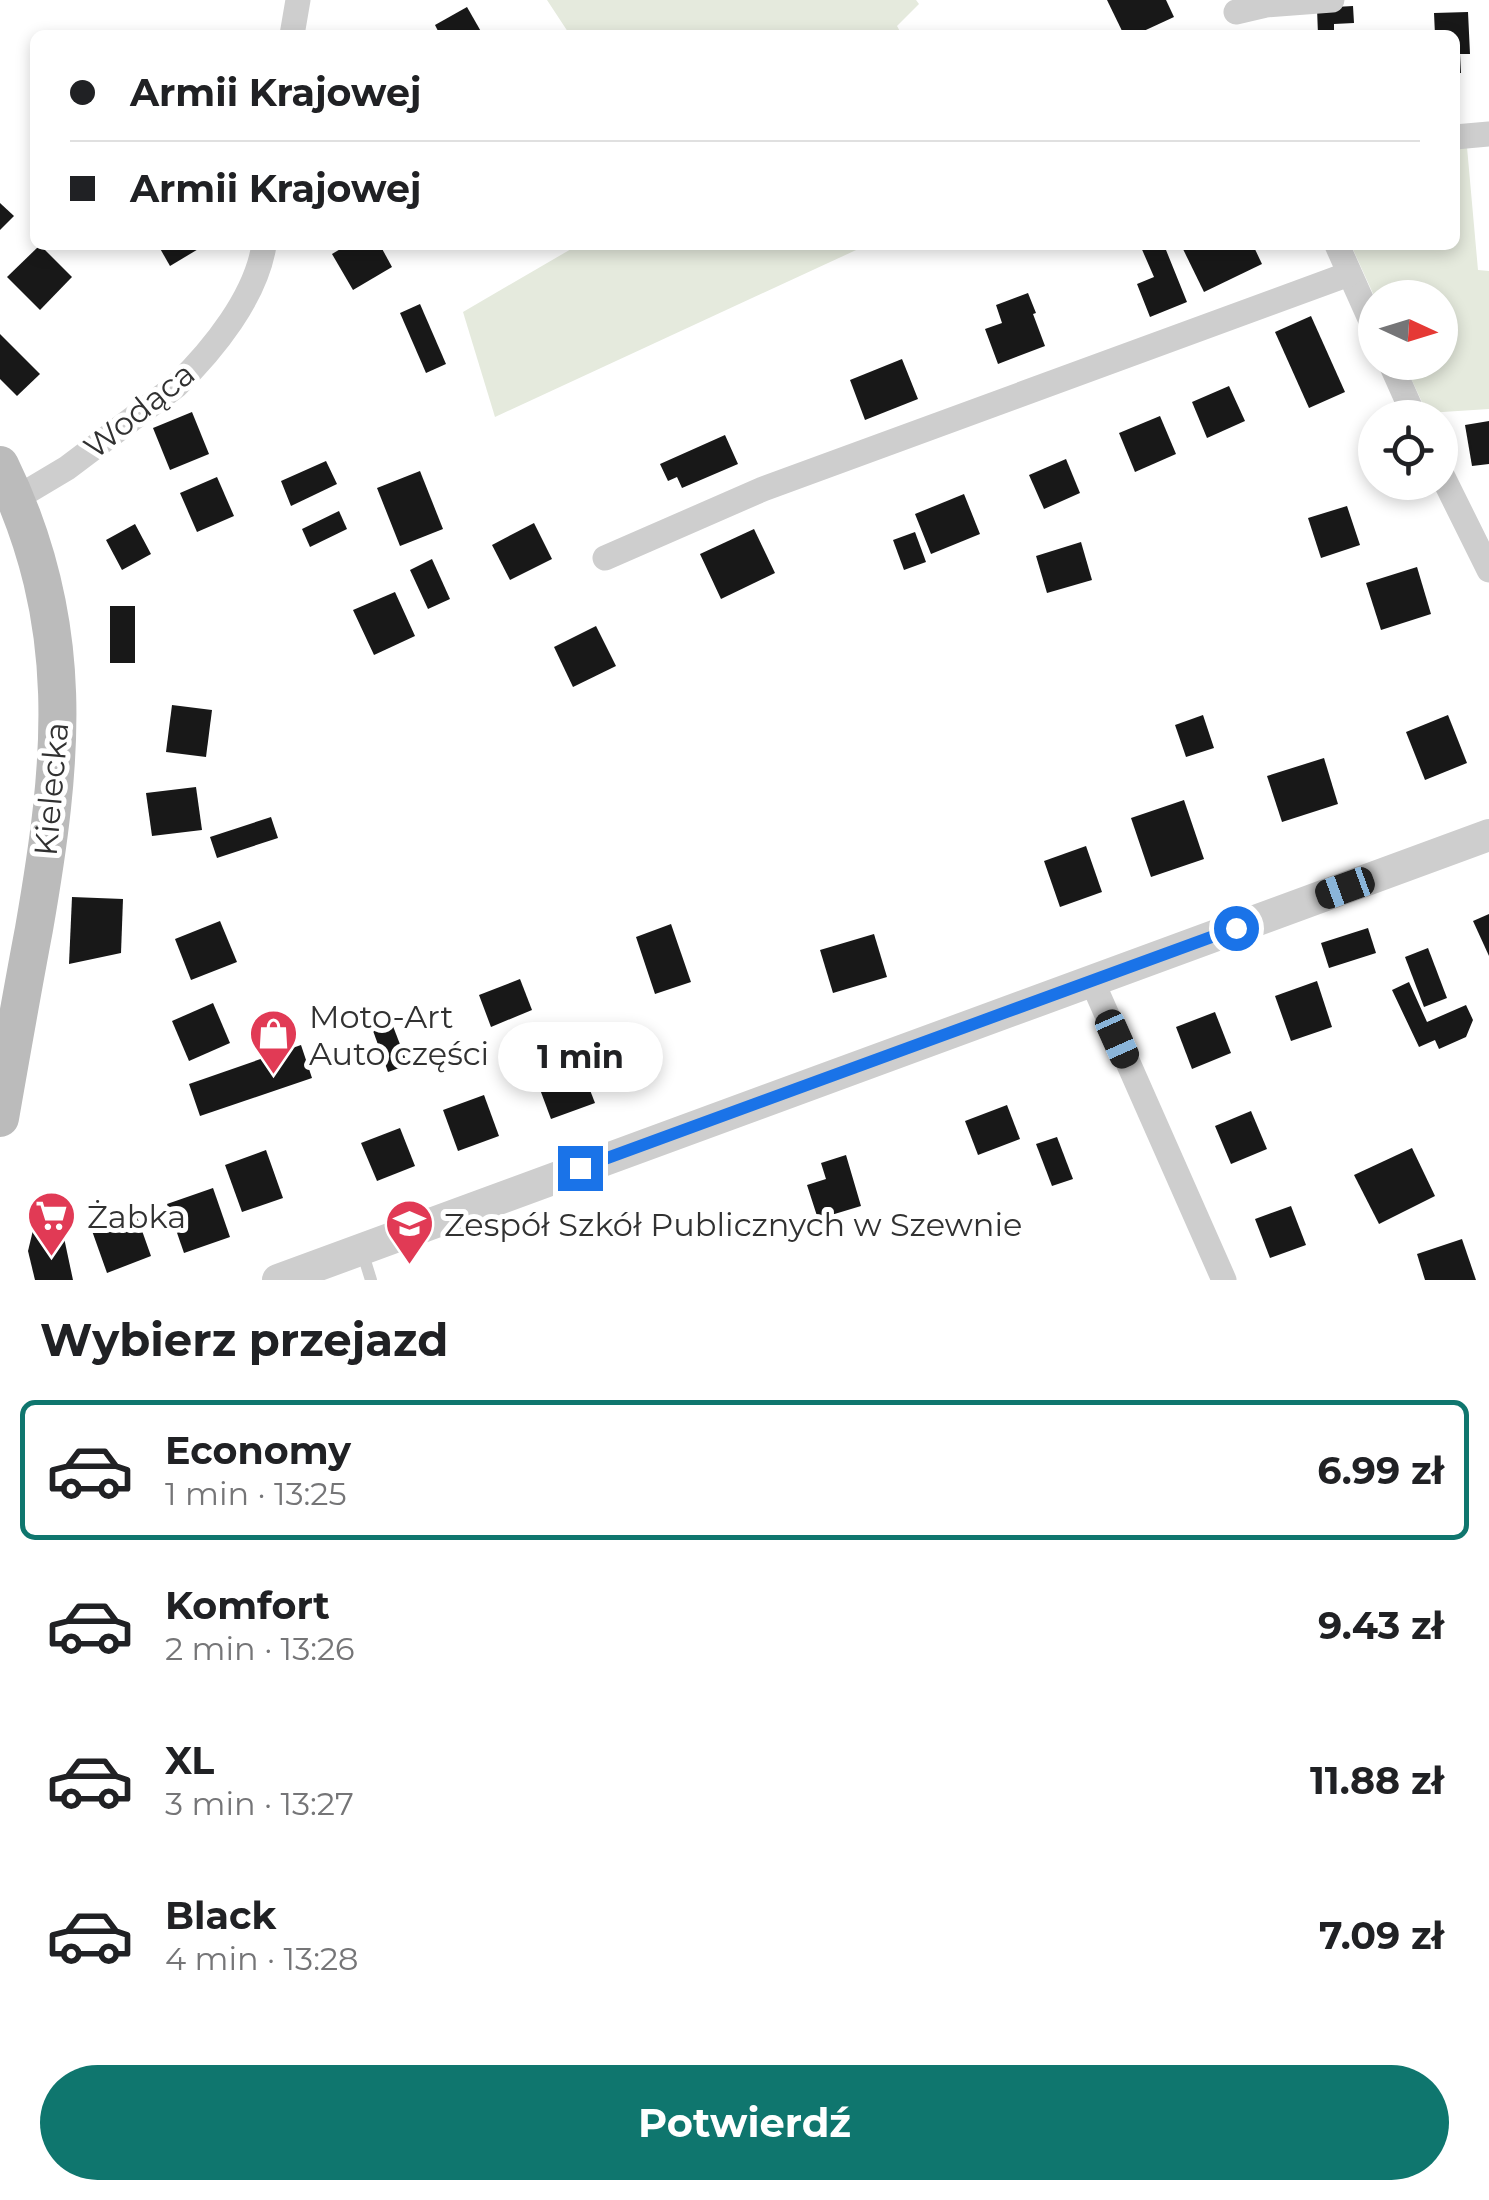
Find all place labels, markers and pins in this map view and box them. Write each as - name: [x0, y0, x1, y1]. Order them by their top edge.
- place label: Moto-Art Auto części: [309, 997, 489, 1073]
- shop icon: Moto-Art Auto części: [248, 1008, 300, 1076]
- supermarket icon: Żabka: [26, 1190, 78, 1258]
- place label: Żabka: [87, 1197, 186, 1236]
- school or university icon: Zespół Szkół Publicznych w Szewnie: [383, 1198, 435, 1266]
- place label: Zespół Szkół Publicznych w Szewnie: [444, 1205, 1022, 1244]

